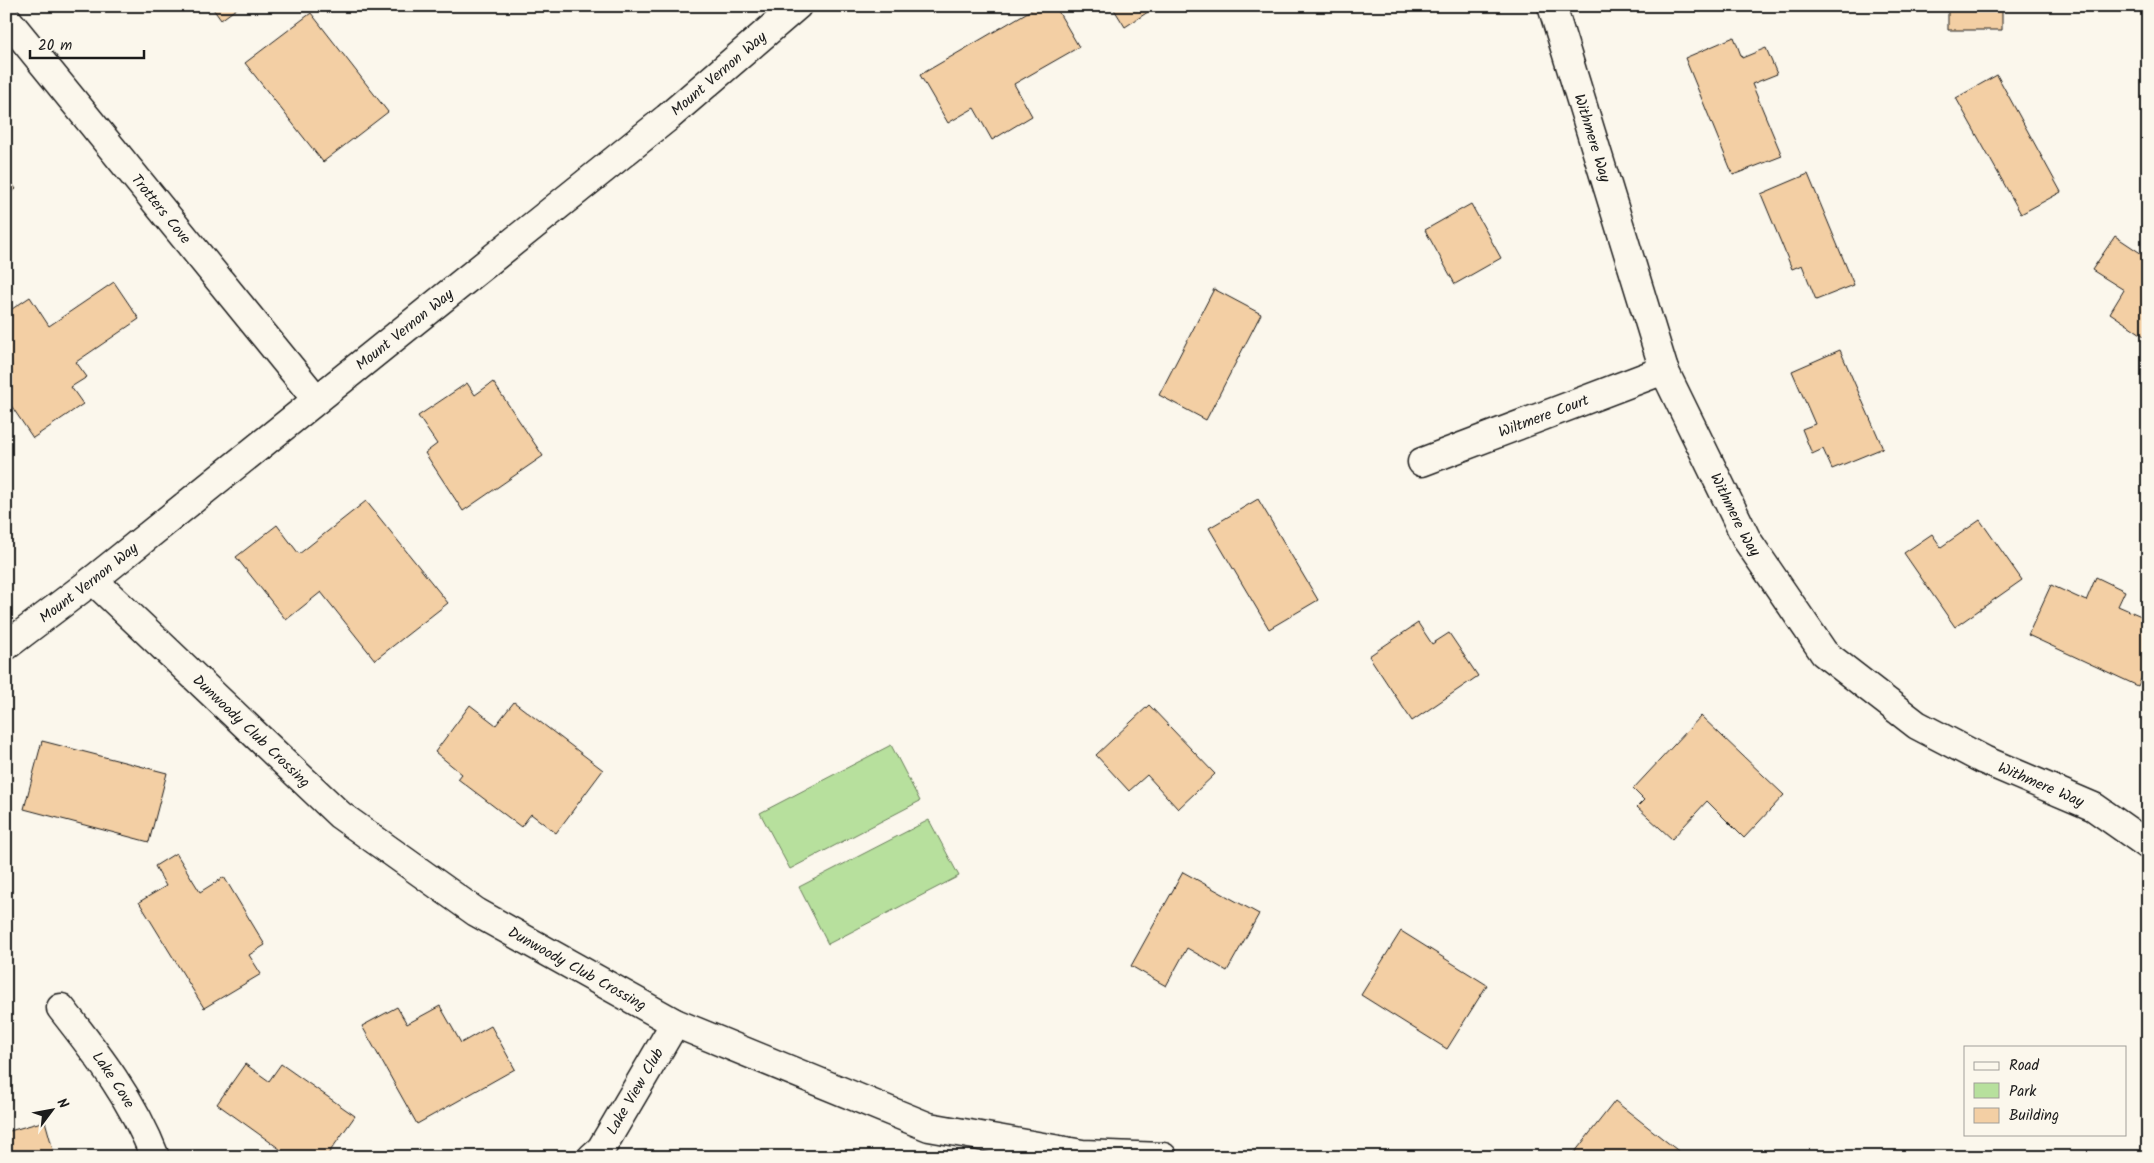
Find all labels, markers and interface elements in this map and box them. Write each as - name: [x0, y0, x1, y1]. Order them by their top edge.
- street label: Mount Vernon Way: [666, 26, 773, 123]
- scale bar: [30, 28, 144, 60]
- text: 20 m: [38, 34, 72, 58]
- street label: Withmere Way: [1567, 91, 1617, 186]
- street label: Trotters Cove: [125, 169, 197, 250]
- street label: Mount Vernon Way: [351, 283, 460, 377]
- street label: Wiltmere Court: [1495, 389, 1593, 445]
- street label: Withmere Way: [1703, 469, 1767, 563]
- street label: Mount Vernon Way: [34, 536, 145, 630]
- street label: Dunwoody Club Crossing: [186, 669, 315, 794]
- street label: Withmere Way: [1994, 756, 2088, 815]
- street label: Dunwoody Club Crossing: [503, 921, 650, 1018]
- street label: Lake View Club: [601, 1044, 671, 1140]
- legend: [1964, 1046, 2126, 1136]
- street label: Lake Cove: [85, 1047, 141, 1113]
- text: Road: [2009, 1054, 2040, 1078]
- text: Park: [2009, 1080, 2037, 1104]
- north arrow: [28, 1086, 78, 1136]
- text: N: [51, 1094, 74, 1113]
- text: Building: [2009, 1104, 2059, 1128]

